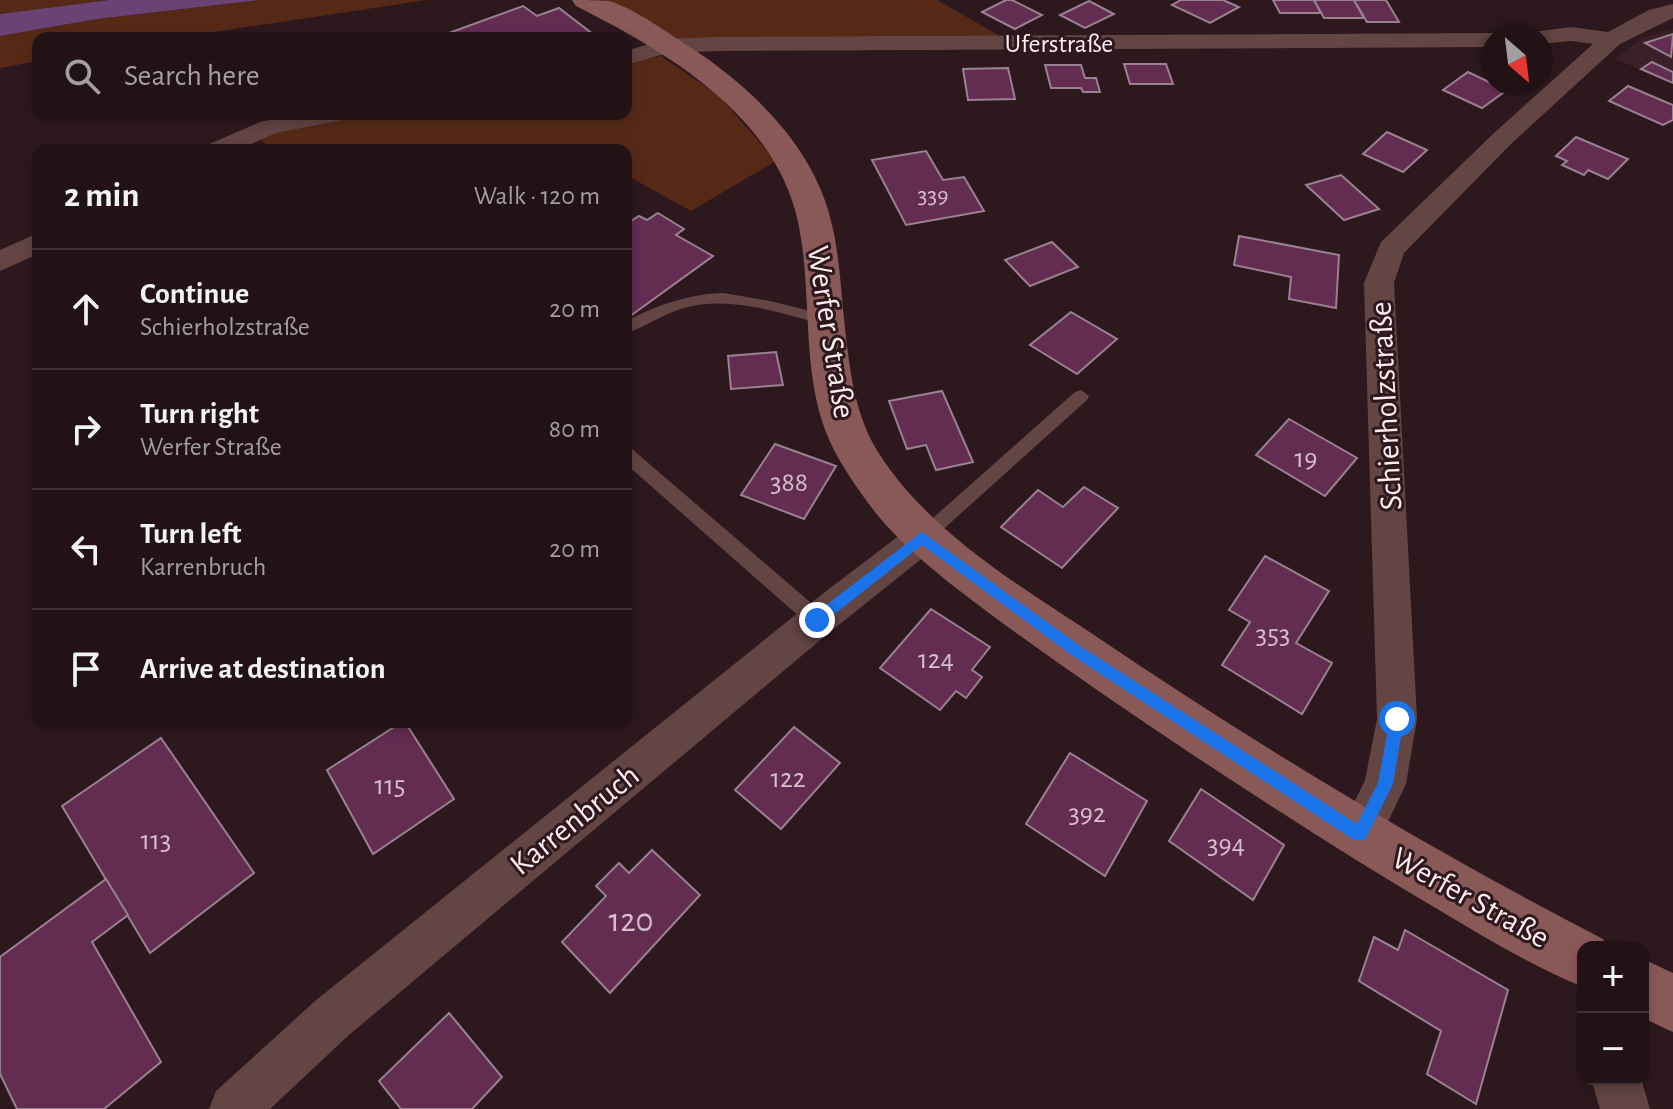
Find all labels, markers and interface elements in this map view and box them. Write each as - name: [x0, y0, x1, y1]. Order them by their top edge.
- north arrow: [1481, 24, 1553, 96]
- street label: Uferstraße: [1005, 31, 1113, 57]
- search box: [32, 32, 632, 120]
- icon: search: [60, 54, 104, 98]
- text: Search here: [124, 61, 260, 91]
- text: 2 min: [64, 179, 139, 213]
- text: Walk · 120 m: [474, 183, 600, 209]
- house number: 339: [917, 184, 949, 208]
- street label: Werfer Straße: [802, 244, 860, 421]
- text: Continue: [140, 279, 249, 309]
- icon: ahead: [64, 287, 108, 331]
- text: 20 m: [549, 296, 600, 322]
- street label: Schierholzstraße: [1365, 301, 1407, 511]
- text: Schierholzstraße: [140, 314, 310, 340]
- text: Turn right: [140, 399, 259, 429]
- icon: right: [64, 407, 108, 451]
- text: 80 m: [549, 416, 600, 442]
- text: Werfer Straße: [140, 434, 282, 460]
- house number: 19: [1295, 445, 1317, 473]
- house number: 388: [770, 469, 808, 497]
- text: Turn left: [140, 519, 241, 549]
- icon: left: [64, 527, 108, 571]
- text: 20 m: [549, 536, 600, 562]
- text: Karrenbruch: [140, 554, 266, 580]
- route end: [799, 602, 835, 638]
- house number: 353: [1256, 621, 1290, 649]
- house number: 124: [918, 646, 954, 674]
- icon: arrive: [64, 647, 108, 691]
- text: Arrive at destination: [140, 654, 386, 684]
- route start: [1379, 701, 1415, 737]
- street label: Karrenbruch: [504, 758, 645, 881]
- house number: 122: [770, 765, 806, 793]
- house number: 115: [375, 772, 405, 800]
- house number: 392: [1068, 800, 1106, 828]
- house number: 113: [141, 827, 171, 855]
- house number: 394: [1207, 831, 1245, 859]
- street label: Werfer Straße: [1387, 842, 1555, 954]
- house number: 120: [608, 904, 654, 938]
- map controls: [1577, 941, 1649, 1085]
- button: +: [1577, 941, 1649, 1013]
- button: −: [1577, 1013, 1649, 1085]

